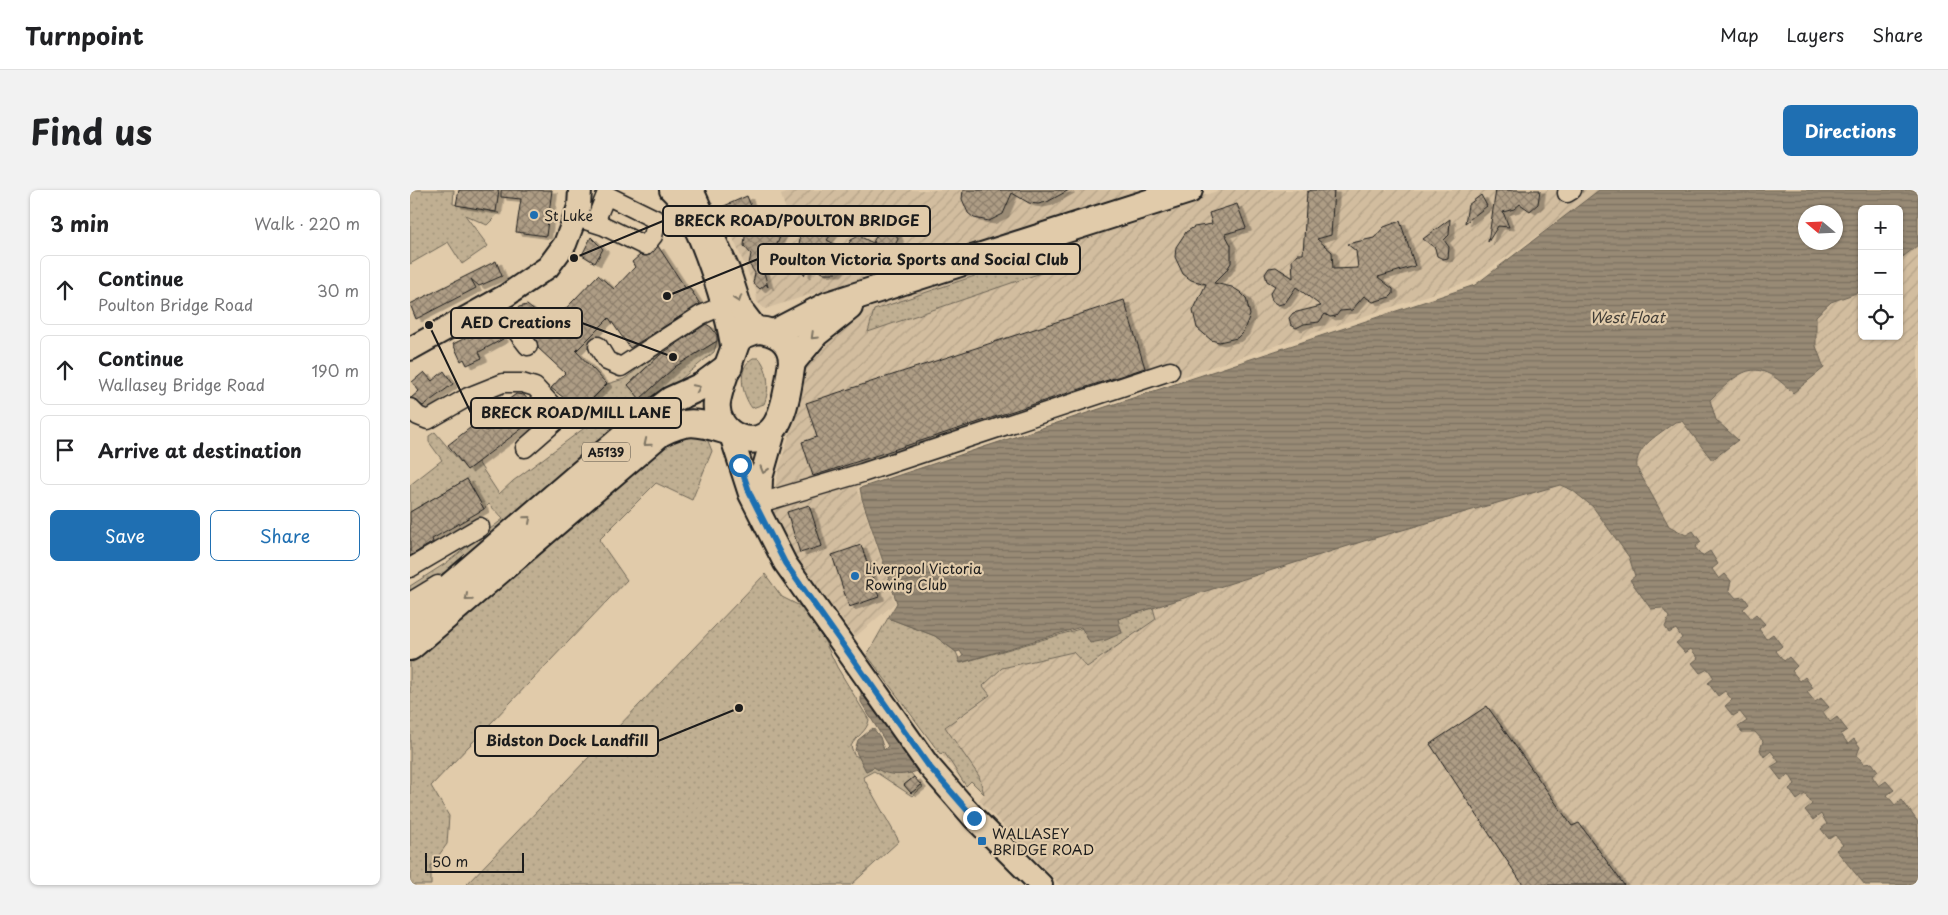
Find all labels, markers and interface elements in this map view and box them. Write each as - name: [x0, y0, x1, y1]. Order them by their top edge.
- text: Turnpoint: [25, 17, 144, 53]
- text: Map: [1720, 21, 1759, 48]
- text: Layers: [1787, 21, 1844, 48]
- text: Share: [1872, 21, 1923, 48]
- text: Find us: [30, 104, 152, 157]
- button: Directions: [1783, 105, 1918, 156]
- place label: St Luke: [544, 205, 594, 226]
- north arrow: [1798, 205, 1843, 250]
- map controls: [1858, 205, 1903, 340]
- button: +: [1858, 205, 1903, 250]
- callout: BRECK ROAD/POULTON BRIDGE: [663, 206, 930, 236]
- text: 3 min: [50, 207, 109, 239]
- text: BRECK ROAD/POULTON BRIDGE: [674, 208, 920, 231]
- marker: St Luke: [528, 209, 540, 221]
- text: Walk · 220 m: [254, 211, 360, 235]
- callout: Poulton Victoria Sports and Social Club: [758, 244, 1080, 274]
- text: Poulton Victoria Sports and Social Club: [769, 247, 1069, 270]
- button: −: [1858, 250, 1903, 295]
- text: Continue: [98, 264, 184, 292]
- icon: ahead: [51, 276, 79, 304]
- text: 30 m: [317, 278, 359, 302]
- text: Poulton Bridge Road: [98, 292, 253, 316]
- one-way arrow: [732, 294, 742, 303]
- button: locate: [1858, 295, 1903, 340]
- water label: West Float: [1589, 305, 1666, 328]
- callout: AED Creations: [451, 308, 582, 338]
- text: AED Creations: [460, 310, 571, 333]
- one-way arrow: [810, 330, 819, 339]
- text: Continue: [98, 344, 184, 372]
- icon: ahead: [51, 356, 79, 384]
- text: 190 m: [311, 358, 359, 382]
- text: Wallasey Bridge Road: [98, 372, 265, 396]
- one-way arrow: [692, 384, 701, 394]
- callout: BRECK ROAD/MILL LANE: [471, 398, 681, 428]
- text: BRECK ROAD/MILL LANE: [481, 400, 671, 423]
- icon: arrive: [51, 436, 79, 464]
- text: Arrive at destination: [98, 436, 302, 464]
- one-way arrow: [644, 438, 653, 447]
- road number: A5139: [582, 442, 630, 462]
- route start: [729, 454, 752, 477]
- one-way arrow: [759, 465, 769, 473]
- button: Save: [50, 510, 200, 561]
- button: Share: [210, 510, 360, 561]
- one-way arrow: [523, 516, 532, 525]
- place label: Liverpool Victoria Rowing Club: [865, 558, 982, 595]
- marker: Liverpool Victoria Rowing Club: [849, 570, 861, 582]
- one-way arrow: [464, 592, 473, 601]
- callout: Bidston Dock Landfill: [475, 726, 658, 756]
- text: Bidston Dock Landfill: [486, 728, 648, 751]
- route end: [963, 807, 986, 830]
- place label: WALLASEY BRIDGE ROAD: [992, 823, 1094, 860]
- marker: WALLASEY BRIDGE ROAD: [976, 835, 988, 847]
- scale bar: [425, 850, 524, 873]
- text: 50 m: [432, 851, 468, 872]

